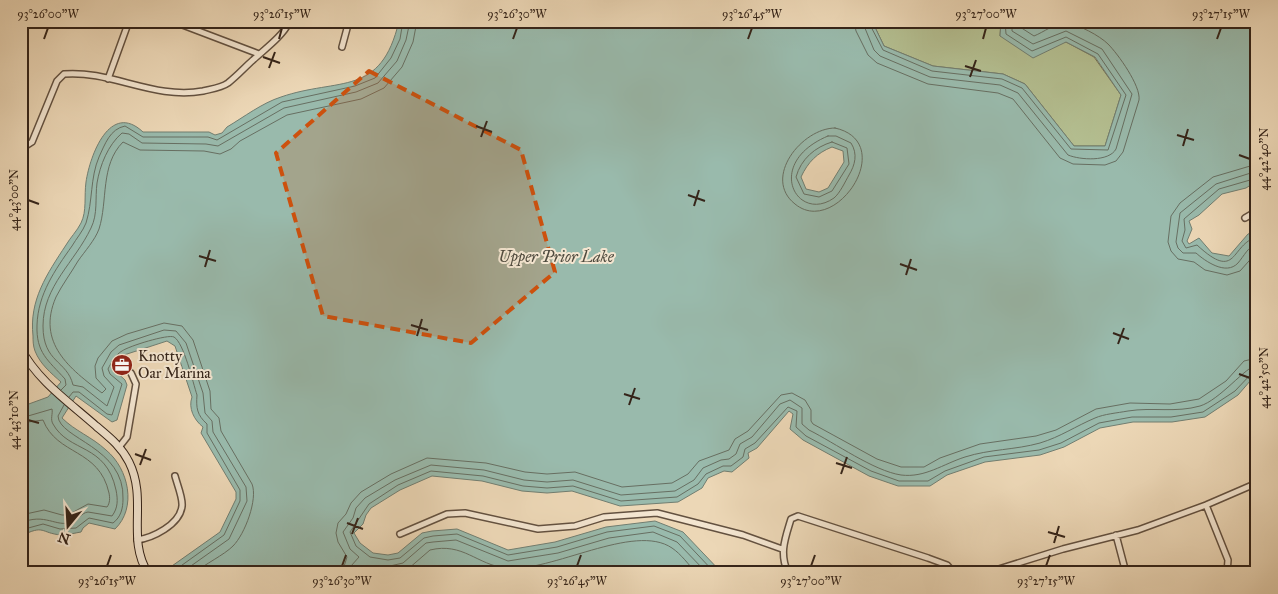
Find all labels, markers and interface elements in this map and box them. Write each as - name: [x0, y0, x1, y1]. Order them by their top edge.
- text: 93°26'00"W: [17, 7, 79, 21]
- text: 93°26'15"W: [253, 7, 312, 21]
- text: 93°26'30"W: [487, 7, 547, 21]
- text: 93°26'45"W: [722, 7, 783, 21]
- text: 93°27'00"W: [955, 7, 1017, 21]
- text: 93°27'15"W: [1192, 7, 1250, 21]
- text: 44°42'40"N: [1257, 128, 1271, 190]
- text: 44°43'00"N: [7, 169, 21, 231]
- water label: Upper Prior Lake: [498, 247, 615, 267]
- place label: Knotty Oar Marina: [138, 347, 211, 382]
- text: 44°42'50"N: [1257, 347, 1271, 409]
- office icon: Knotty Oar Marina: [110, 353, 134, 377]
- text: 44°43'10"N: [7, 390, 21, 450]
- north arrow: [42, 502, 92, 552]
- text: N: [56, 528, 72, 548]
- text: 93°26'15"W: [78, 574, 137, 588]
- text: 93°26'30"W: [312, 574, 372, 588]
- text: 93°26'45"W: [547, 574, 608, 588]
- text: 93°27'00"W: [780, 574, 842, 588]
- text: 93°27'15"W: [1017, 574, 1075, 588]

